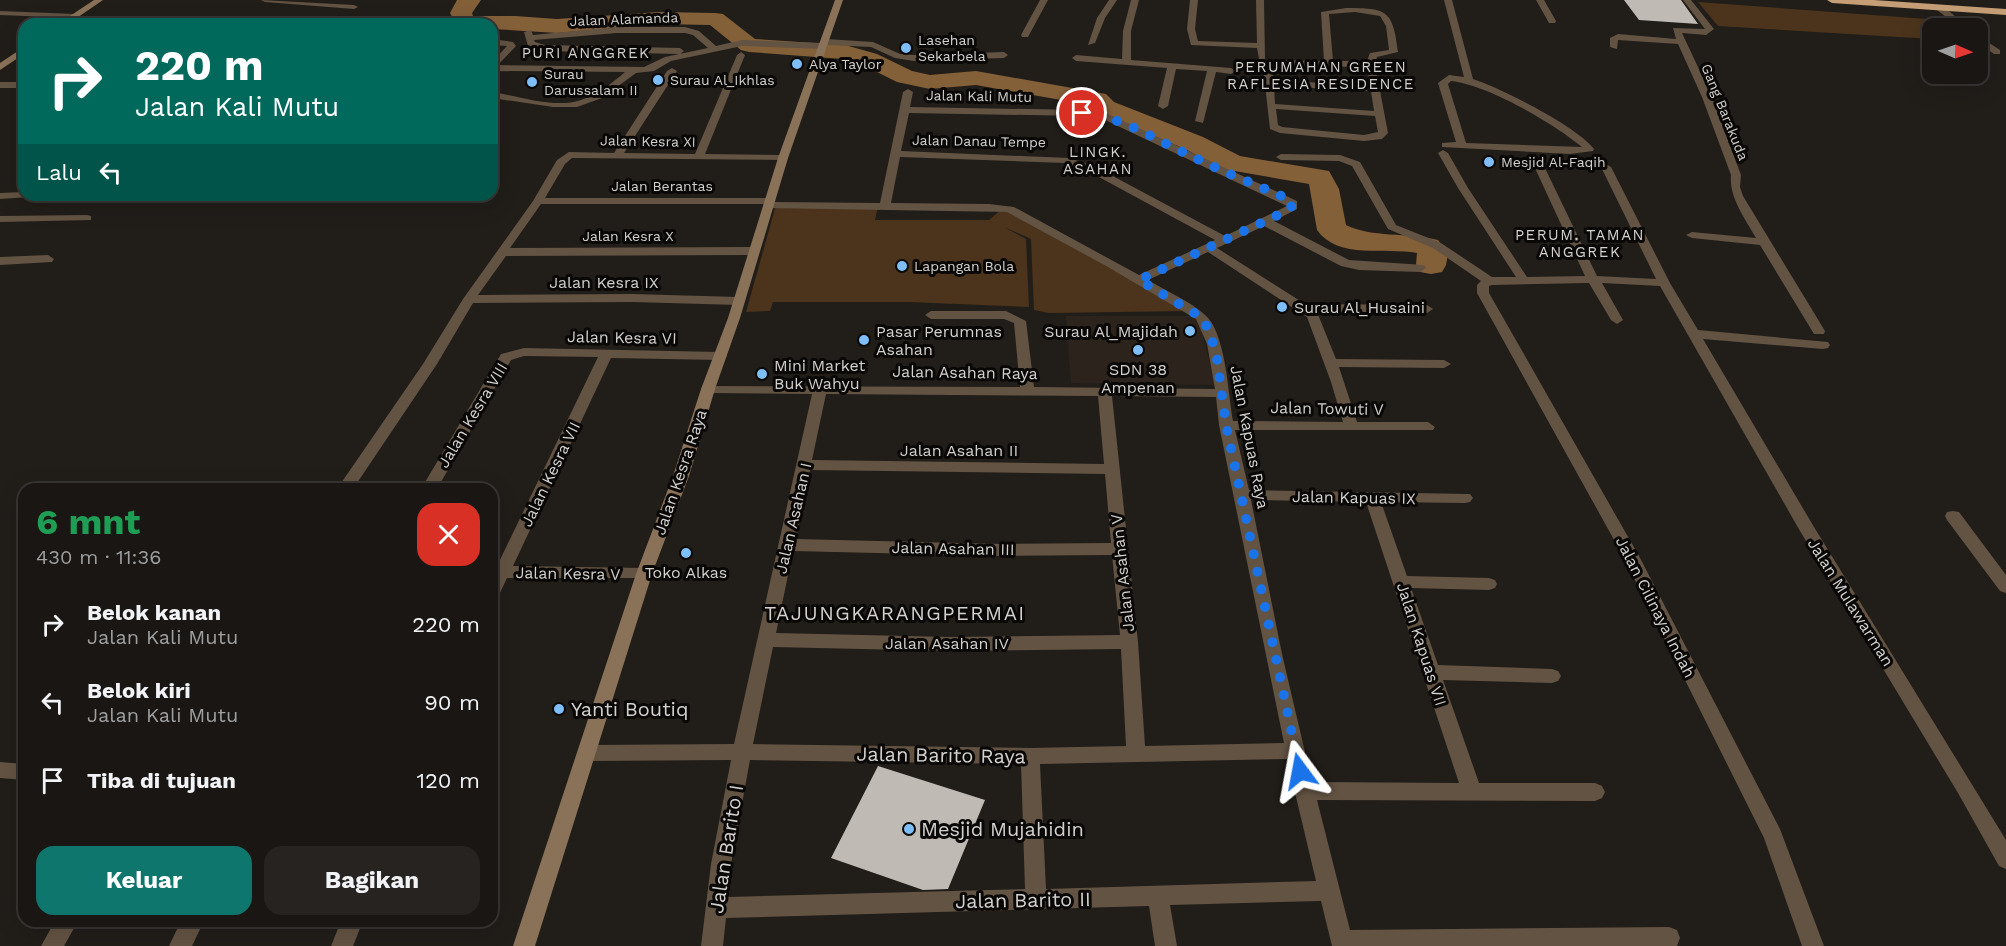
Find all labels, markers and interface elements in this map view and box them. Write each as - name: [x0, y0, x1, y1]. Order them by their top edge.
- street label: Jalan Alamanda: [569, 9, 679, 29]
- north arrow: [1922, 18, 1988, 84]
- map controls: [1922, 18, 1988, 84]
- place label: Lasehan Sekarbela: [918, 32, 986, 64]
- text: 220 m: [135, 41, 264, 90]
- marker: Lasehan Sekarbela: [899, 41, 913, 55]
- icon: right: [36, 42, 114, 120]
- district label: PURI ANGGREK: [522, 44, 650, 62]
- place label: Alya Taylor: [809, 56, 882, 72]
- marker: Alya Taylor: [790, 57, 804, 71]
- district label: PERUMAHAN GREEN RAFLESIA RESIDENCE: [1227, 58, 1415, 93]
- street label: Gang Barakuda: [1698, 61, 1752, 163]
- place label: Surau Darussalam II: [544, 66, 638, 98]
- place label: Surau Al_Ikhlas: [670, 72, 775, 88]
- marker: Surau Al_Ikhlas: [651, 73, 665, 87]
- marker: Surau Darussalam II: [525, 75, 539, 89]
- street label: Jalan Kali Mutu: [926, 87, 1032, 105]
- pin: [1056, 87, 1107, 138]
- text: Jalan Kali Mutu: [135, 91, 339, 123]
- icon: arrive: [1065, 96, 1098, 129]
- street label: Jalan Kesra XI: [600, 132, 696, 150]
- street label: Jalan Danau Tempe: [912, 132, 1046, 150]
- district label: LINGK. ASAHAN: [1063, 143, 1133, 178]
- place label: Mesjid Al-Faqih: [1501, 154, 1606, 170]
- marker: Mesjid Al-Faqih: [1482, 155, 1496, 169]
- icon: left: [94, 156, 127, 189]
- text: Lalu: [36, 160, 82, 185]
- street label: Jalan Berantas: [611, 178, 713, 194]
- district label: PERUM. TAMAN ANGGREK: [1515, 226, 1645, 261]
- street label: Jalan Kesra X: [582, 228, 674, 244]
- place label: Lapangan Bola: [914, 258, 1014, 274]
- marker: Lapangan Bola: [895, 259, 909, 273]
- street label: Jalan Kesra IX: [549, 273, 659, 292]
- place label: Surau Al_Husaini: [1294, 298, 1425, 317]
- marker: Surau Al_Husaini: [1275, 300, 1289, 314]
- place label: Pasar Perumnas Asahan: [876, 322, 1002, 359]
- place label: Surau Al_Majidah: [1044, 322, 1178, 341]
- marker: Surau Al_Majidah: [1183, 324, 1197, 338]
- street label: Jalan Kesra VI: [567, 327, 677, 348]
- marker: Pasar Perumnas Asahan: [857, 333, 871, 347]
- marker: SDN 38 Ampenan: [1131, 343, 1145, 357]
- place label: Mini Market Buk Wahyu: [774, 356, 865, 393]
- street label: Jalan Kesra VIII: [434, 359, 511, 471]
- place label: SDN 38 Ampenan: [1101, 360, 1175, 397]
- street label: Jalan Asahan Raya: [892, 362, 1038, 383]
- street label: Jalan Kapuas Raya: [1226, 364, 1273, 510]
- marker: Mini Market Buk Wahyu: [755, 367, 769, 381]
- street label: Jalan Towuti V: [1270, 398, 1384, 419]
- street label: Jalan Kesra Raya: [650, 407, 711, 537]
- street label: Jalan Kesra VII: [517, 419, 584, 530]
- street label: Jalan Asahan II: [900, 441, 1018, 460]
- street label: Jalan Asahan I: [771, 461, 816, 576]
- street label: Jalan Kapuas IX: [1292, 487, 1416, 508]
- text: 6 mnt: [36, 501, 140, 543]
- button: close: [417, 503, 480, 566]
- street label: Jalan Asahan V: [1107, 513, 1138, 633]
- street label: Jalan Cilinaya Indah: [1612, 534, 1699, 681]
- street label: Jalan Mulawarman: [1803, 535, 1898, 670]
- street label: Jalan Asahan III: [891, 538, 1015, 559]
- text: 430 m · 11:36: [36, 545, 161, 569]
- marker: Toko Alkas: [679, 546, 693, 560]
- street label: Jalan Kesra V: [515, 563, 621, 584]
- place label: Toko Alkas: [645, 563, 727, 582]
- street label: Jalan Kapuas VII: [1393, 580, 1450, 708]
- text: Belok kanan: [87, 600, 221, 625]
- district label: TAJUNGKARANGPERMAI: [764, 601, 1026, 625]
- icon: right: [36, 608, 69, 641]
- text: 220 m: [412, 612, 480, 637]
- text: Jalan Kali Mutu: [87, 625, 238, 649]
- street label: Jalan Asahan IV: [885, 634, 1009, 653]
- text: Belok kiri: [87, 678, 191, 703]
- icon: left: [36, 686, 69, 719]
- text: 90 m: [424, 690, 480, 715]
- place label: Yanti Boutiq: [571, 697, 688, 721]
- marker: Yanti Boutiq: [552, 702, 566, 716]
- text: Jalan Kali Mutu: [87, 703, 238, 727]
- position arrow: [1268, 739, 1332, 803]
- street label: Jalan Barito Raya: [856, 742, 1026, 768]
- icon: arrive: [36, 764, 69, 797]
- text: Tiba di tujuan: [87, 768, 236, 793]
- text: 120 m: [416, 768, 480, 793]
- street label: Jalan Barito I: [704, 783, 748, 915]
- place label: Mesjid Mujahidin: [921, 817, 1084, 841]
- marker: Mesjid Mujahidin: [902, 822, 916, 836]
- button: Keluar: [36, 846, 252, 915]
- button: Bagikan: [264, 846, 480, 915]
- street label: Jalan Barito II: [955, 887, 1091, 913]

